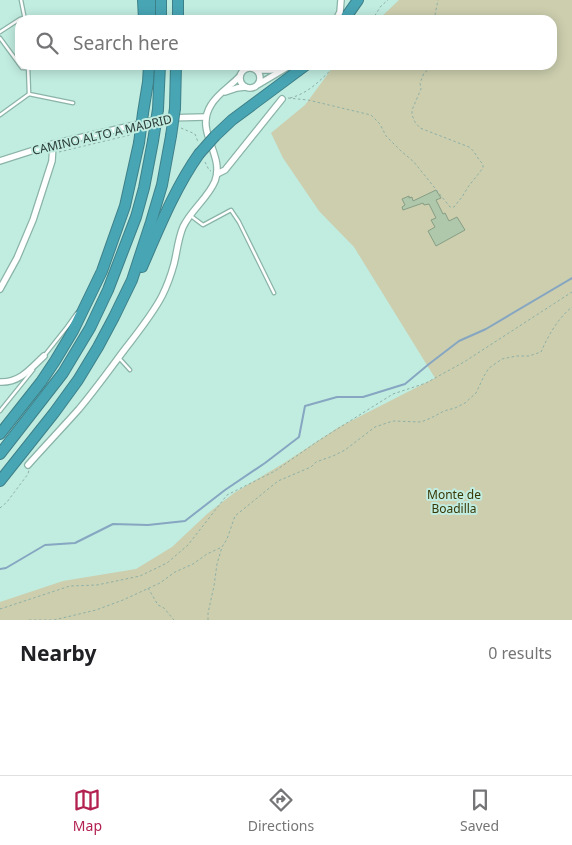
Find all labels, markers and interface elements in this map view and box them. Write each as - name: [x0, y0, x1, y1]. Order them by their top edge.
- search box: [15, 15, 557, 70]
- icon: search: [33, 29, 61, 57]
- text: Search here: [73, 30, 179, 56]
- street label: CAMINO ALTO A MADRID: [30, 110, 174, 159]
- park label: Monte de Boadilla: [427, 486, 481, 517]
- text: Nearby: [20, 639, 96, 667]
- text: 0 results: [488, 642, 552, 664]
- tab: Map: [73, 786, 102, 835]
- tab: Directions: [248, 786, 314, 835]
- tab: Saved: [460, 786, 499, 835]

